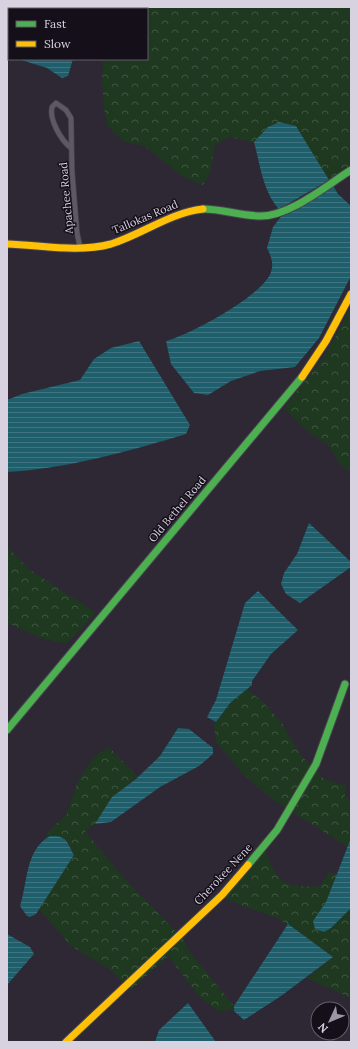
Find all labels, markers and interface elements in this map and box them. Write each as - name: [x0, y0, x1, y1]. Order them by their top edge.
- legend: [8, 8, 148, 60]
- text: Fast: [44, 16, 67, 31]
- text: Slow: [44, 36, 71, 51]
- street label: Apachee Road: [56, 161, 76, 235]
- street label: Tallokas Road: [110, 197, 180, 237]
- street label: Old Bethel Road: [145, 473, 209, 545]
- street label: Cherokee Nene: [191, 840, 255, 908]
- north arrow: [310, 1001, 350, 1041]
- text: N: [314, 1020, 331, 1036]

